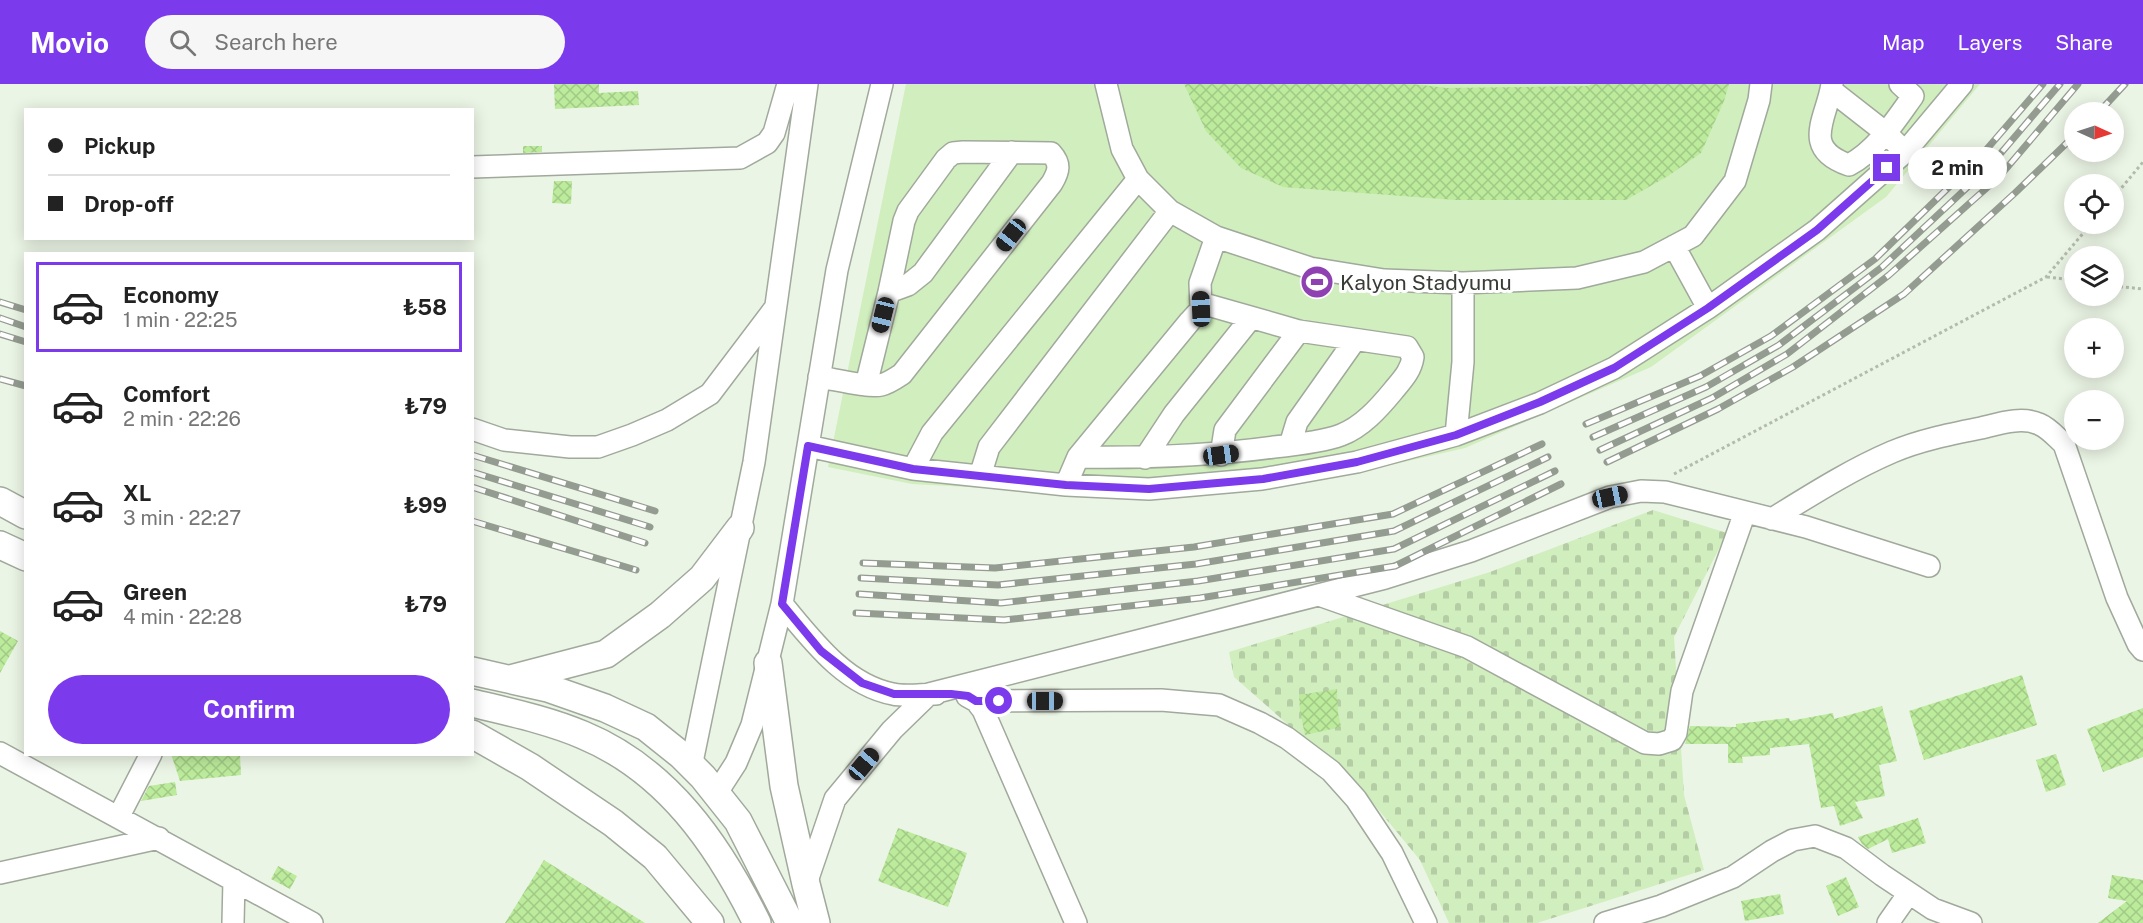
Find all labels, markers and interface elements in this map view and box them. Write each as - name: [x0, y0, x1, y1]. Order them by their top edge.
- search box: [145, 15, 565, 69]
- text: Movio: [30, 26, 109, 59]
- icon: search: [166, 26, 199, 59]
- text: Search here: [214, 29, 338, 55]
- text: Map: [1882, 30, 1925, 55]
- text: Layers: [1958, 30, 2022, 55]
- text: Share: [2055, 30, 2113, 55]
- north arrow: [2064, 102, 2124, 162]
- map controls: [2064, 102, 2124, 450]
- text: Pickup: [84, 133, 155, 159]
- callout: 2 min: [1908, 147, 2007, 189]
- route end: [1873, 154, 1900, 181]
- text: 2 min: [1931, 156, 1984, 180]
- button: locate: [2064, 174, 2124, 234]
- text: Drop-off: [84, 191, 174, 217]
- car: [993, 215, 1029, 255]
- button: layers: [2064, 246, 2124, 306]
- sports icon: Kalyon Stadyumu: [1299, 264, 1335, 300]
- place label: Kalyon Stadyumu: [1340, 270, 1512, 295]
- icon: car: [51, 280, 105, 334]
- text: Economy: [123, 282, 219, 308]
- car: [1191, 291, 1211, 327]
- text: ₺58: [403, 294, 447, 320]
- car: [870, 295, 896, 335]
- text: 1 min · 22:25: [123, 308, 238, 332]
- button: +: [2064, 318, 2124, 378]
- icon: car: [51, 379, 105, 433]
- text: Comfort: [123, 381, 210, 407]
- button: −: [2064, 390, 2124, 450]
- text: ₺79: [405, 393, 447, 419]
- text: 2 min · 22:26: [123, 407, 241, 431]
- car: [1202, 444, 1240, 466]
- icon: car: [51, 478, 105, 532]
- text: XL: [123, 480, 151, 506]
- car: [1591, 484, 1629, 510]
- text: ₺99: [404, 492, 447, 518]
- text: 3 min · 22:27: [123, 506, 241, 530]
- icon: car: [51, 577, 105, 631]
- text: Green: [123, 579, 187, 605]
- text: ₺79: [405, 591, 447, 617]
- text: 4 min · 22:28: [123, 605, 242, 629]
- button: Confirm: [48, 675, 450, 744]
- route start: [985, 687, 1012, 714]
- car: [1027, 692, 1063, 710]
- car: [846, 744, 882, 784]

